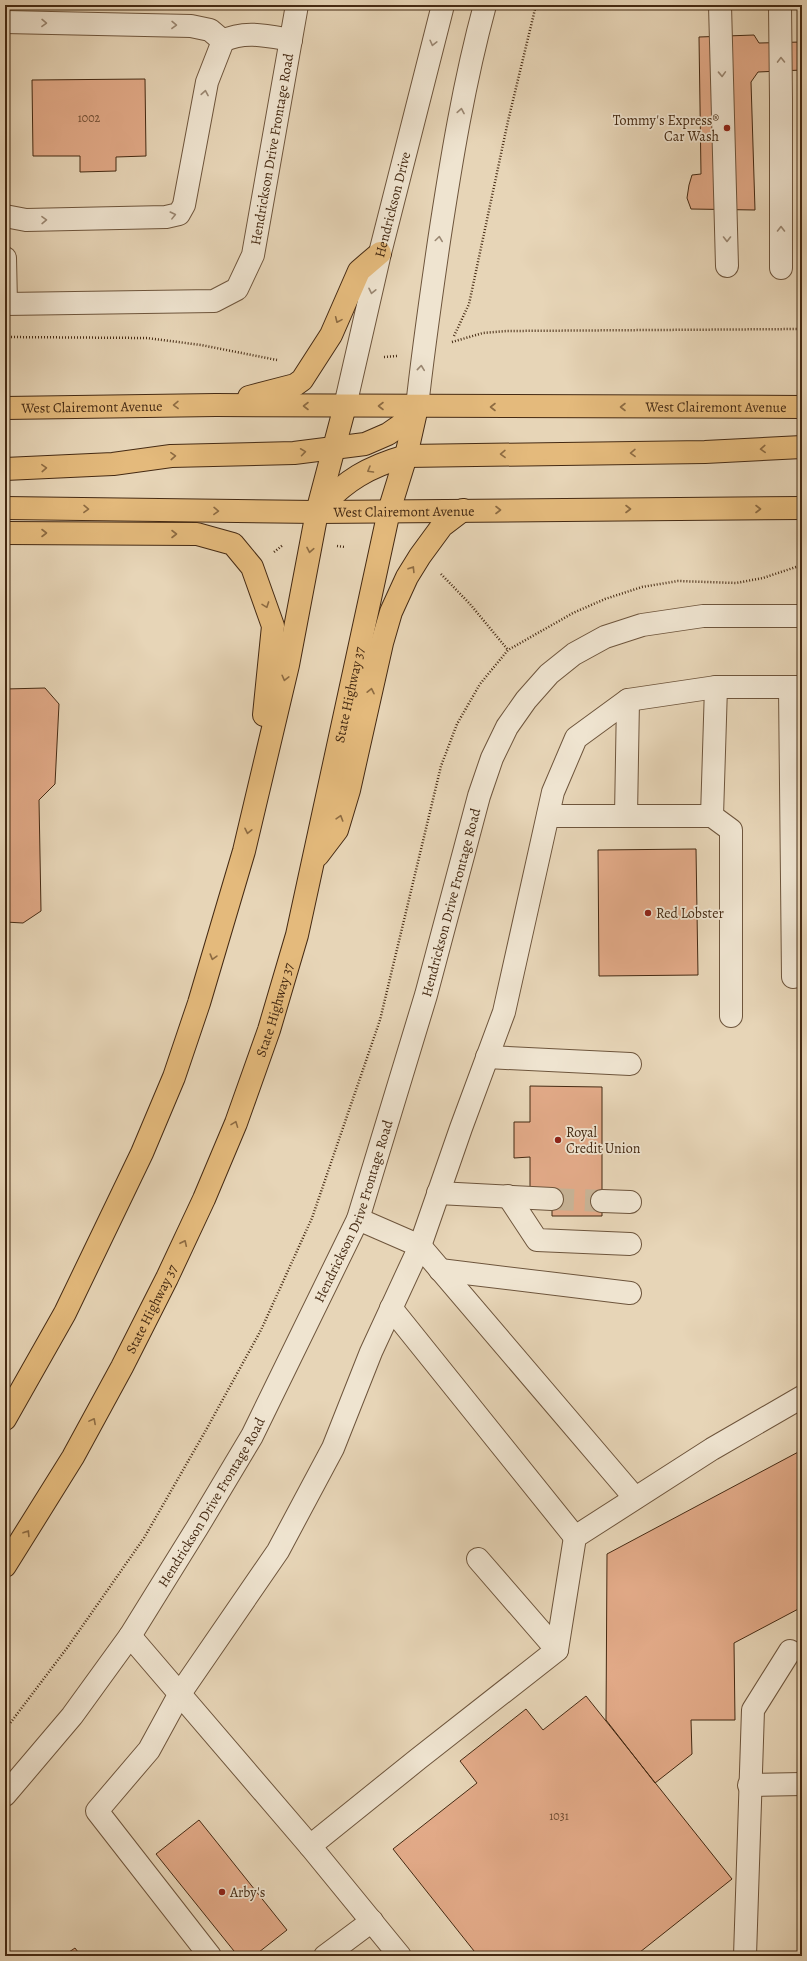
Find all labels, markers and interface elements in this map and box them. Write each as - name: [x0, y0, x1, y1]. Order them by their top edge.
- one-way arrow: [41, 18, 47, 27]
- one-way arrow: [171, 21, 177, 29]
- one-way arrow: [429, 39, 438, 46]
- street label: Hendrickson Drive Frontage Road: [245, 51, 298, 247]
- one-way arrow: [777, 57, 785, 63]
- one-way arrow: [718, 71, 726, 77]
- one-way arrow: [200, 90, 208, 97]
- one-way arrow: [456, 108, 465, 114]
- house number: 1002: [78, 110, 101, 126]
- place label: Tommy's Express® Car Wash: [613, 111, 720, 146]
- marker: Tommy's Express® Car Wash: [722, 123, 732, 133]
- street label: Hendrickson Drive: [370, 150, 415, 259]
- one-way arrow: [170, 211, 177, 220]
- one-way arrow: [41, 216, 47, 224]
- one-way arrow: [777, 226, 785, 232]
- one-way arrow: [434, 236, 443, 242]
- one-way arrow: [723, 236, 731, 242]
- one-way arrow: [368, 288, 376, 294]
- one-way arrow: [334, 317, 342, 324]
- one-way arrow: [416, 365, 425, 371]
- street label: West Clairemont Avenue: [20, 396, 163, 417]
- street label: West Clairemont Avenue: [644, 397, 787, 416]
- one-way arrow: [173, 401, 179, 409]
- one-way arrow: [303, 401, 309, 410]
- one-way arrow: [378, 402, 384, 410]
- one-way arrow: [490, 403, 496, 411]
- one-way arrow: [620, 403, 626, 411]
- one-way arrow: [760, 444, 766, 453]
- one-way arrow: [300, 448, 306, 457]
- one-way arrow: [630, 449, 636, 457]
- one-way arrow: [500, 450, 506, 458]
- one-way arrow: [170, 452, 176, 461]
- one-way arrow: [41, 463, 47, 472]
- one-way arrow: [366, 465, 374, 472]
- street label: West Clairemont Avenue: [332, 501, 475, 521]
- one-way arrow: [83, 505, 89, 513]
- one-way arrow: [625, 505, 631, 513]
- one-way arrow: [755, 505, 761, 513]
- one-way arrow: [213, 506, 219, 515]
- one-way arrow: [495, 506, 501, 514]
- one-way arrow: [41, 529, 47, 537]
- one-way arrow: [171, 530, 177, 538]
- one-way arrow: [306, 547, 314, 553]
- one-way arrow: [408, 566, 415, 573]
- one-way arrow: [261, 601, 269, 608]
- street label: State Highway 37: [330, 645, 369, 744]
- one-way arrow: [281, 675, 289, 681]
- one-way arrow: [366, 688, 374, 695]
- street label: Hendrickson Drive Frontage Road: [416, 806, 485, 999]
- one-way arrow: [336, 814, 344, 821]
- one-way arrow: [245, 828, 253, 835]
- place label: Red Lobster: [656, 904, 724, 923]
- marker: Red Lobster: [643, 908, 653, 918]
- one-way arrow: [209, 953, 218, 960]
- street label: State Highway 37: [251, 960, 298, 1059]
- street label: Hendrickson Drive Frontage Road: [309, 1117, 397, 1305]
- one-way arrow: [231, 1121, 239, 1128]
- place label: Royal Credit Union: [566, 1123, 641, 1158]
- marker: Royal Credit Union: [553, 1135, 563, 1145]
- one-way arrow: [179, 1240, 187, 1248]
- street label: State Highway 37: [121, 1261, 182, 1357]
- street label: Hendrickson Drive Frontage Road: [153, 1414, 269, 1591]
- one-way arrow: [88, 1418, 95, 1425]
- one-way arrow: [22, 1530, 29, 1537]
- house number: 1031: [549, 1808, 569, 1824]
- place label: Arby's: [229, 1883, 265, 1902]
- marker: Arby's: [217, 1887, 227, 1897]

